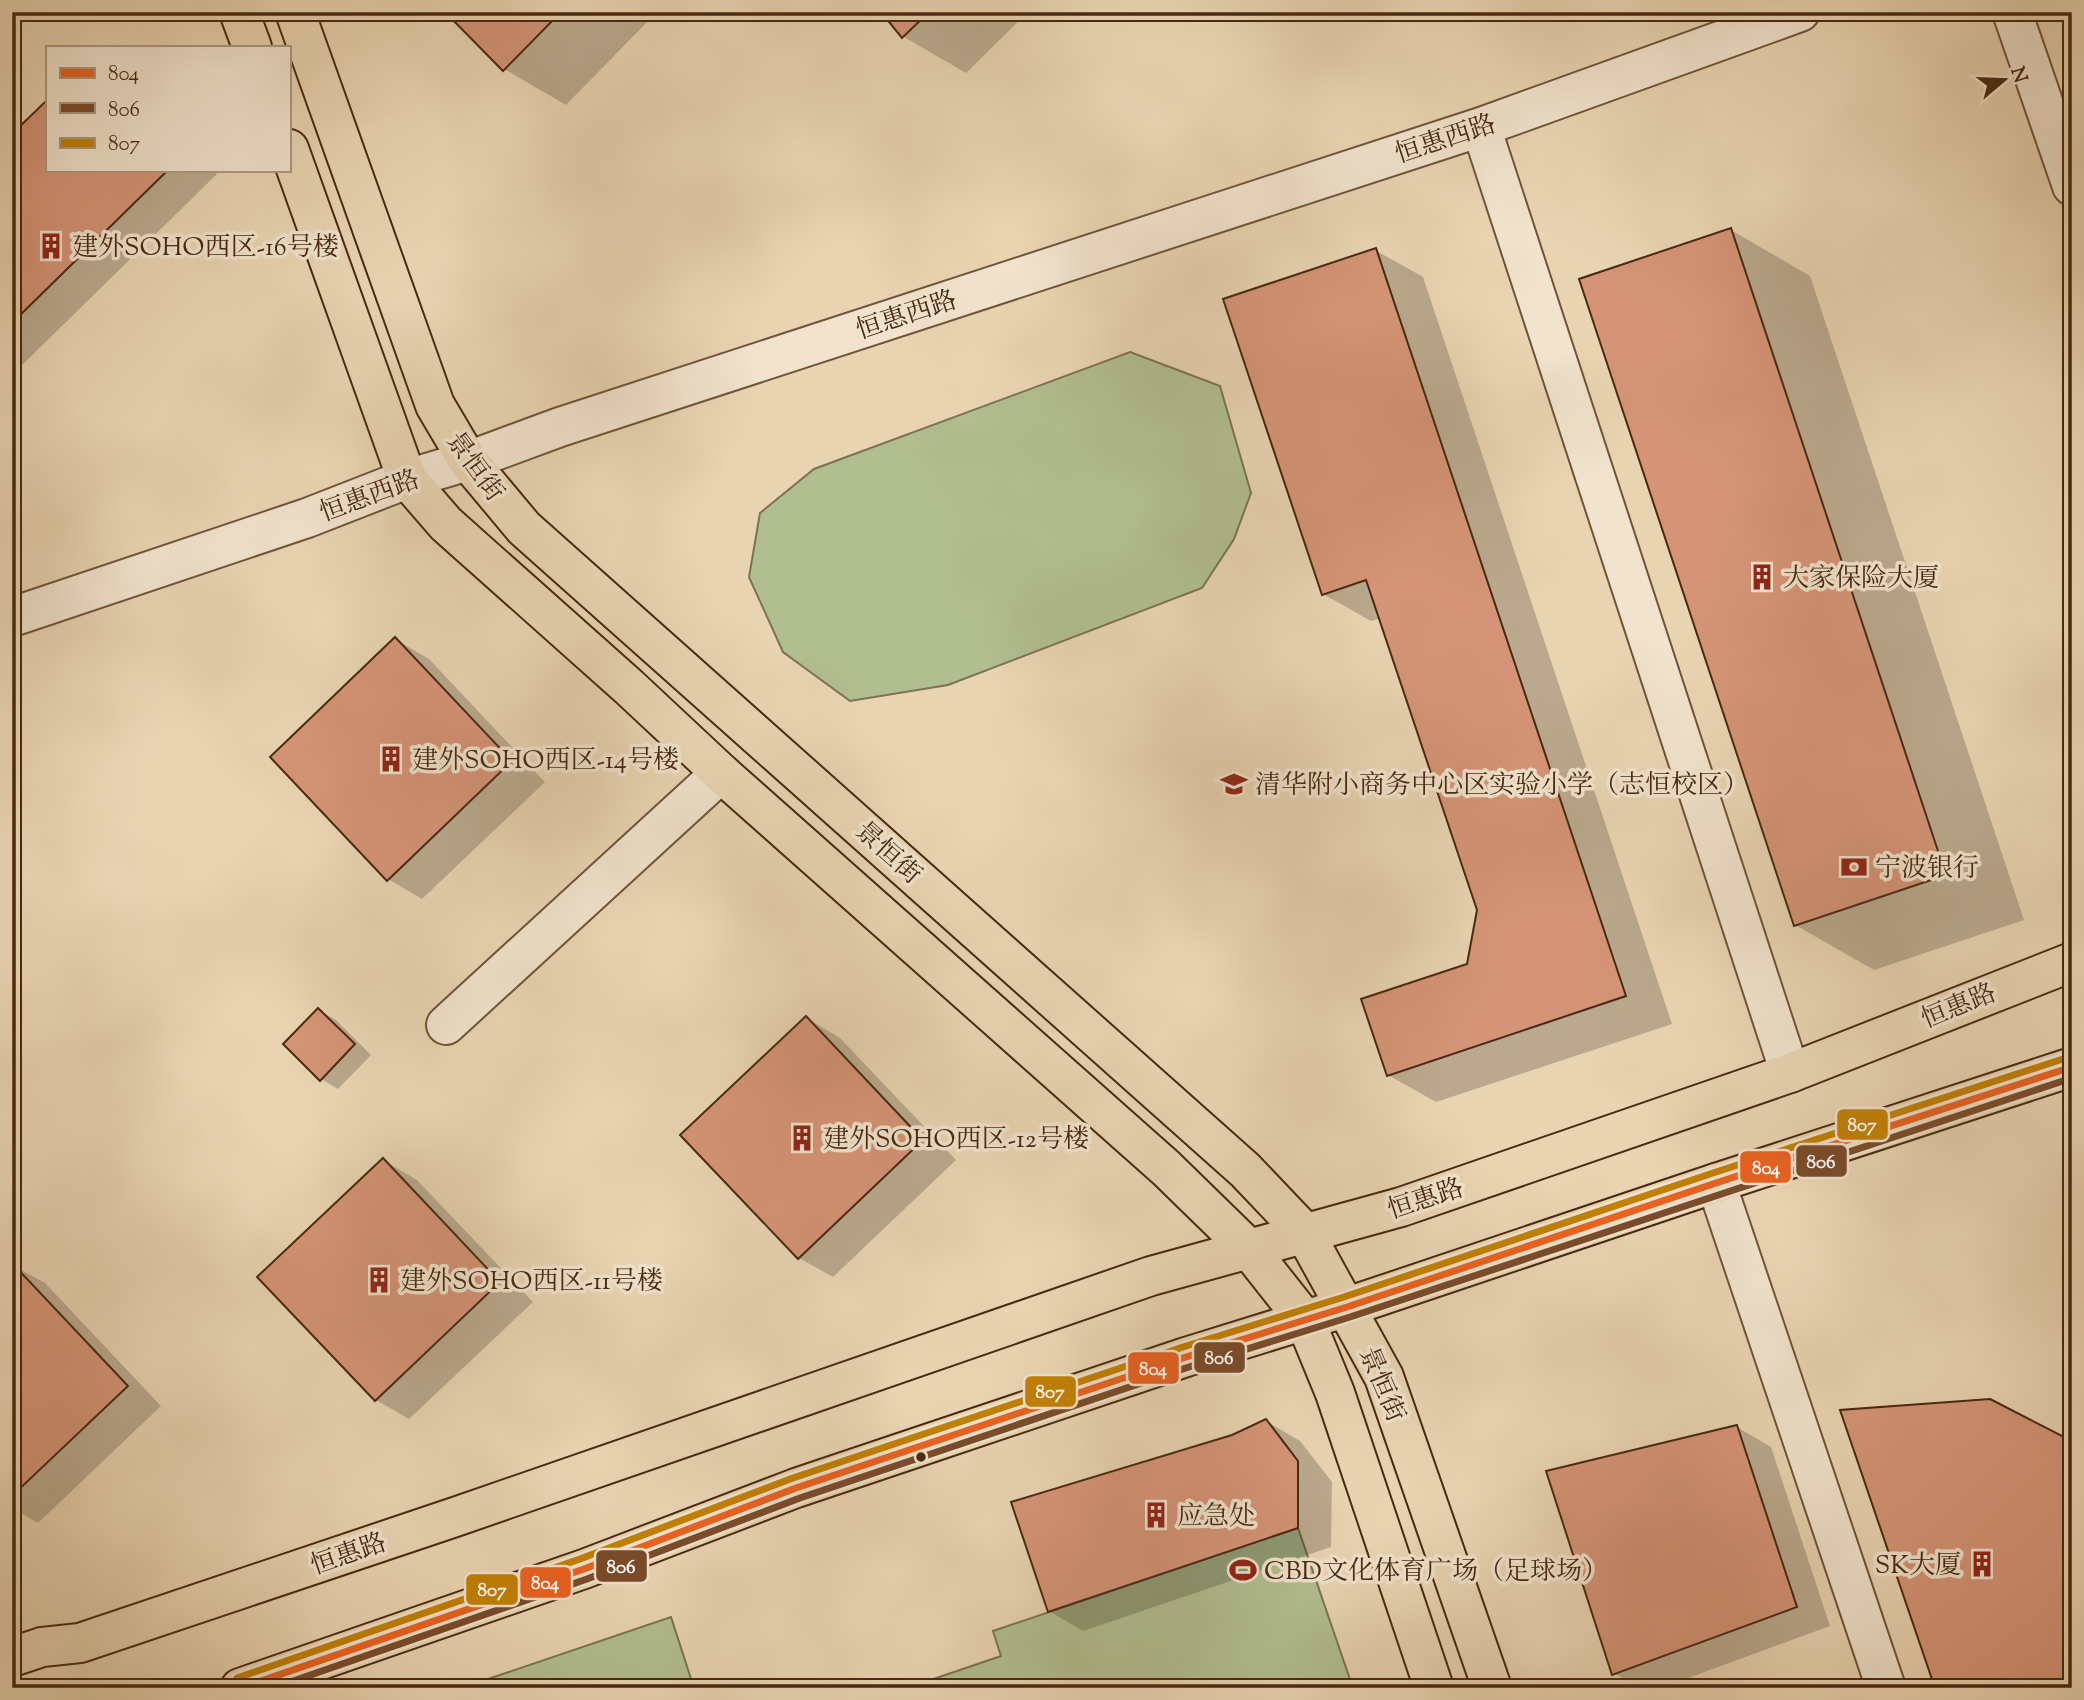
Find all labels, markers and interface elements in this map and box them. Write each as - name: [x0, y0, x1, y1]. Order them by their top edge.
- legend: [46, 46, 290, 172]
- north arrow: [1968, 46, 2038, 116]
- text: 804: [108, 60, 139, 90]
- text: N: [2002, 64, 2033, 87]
- text: 806: [108, 96, 140, 126]
- street label: 恒惠西路: [1391, 107, 1501, 174]
- text: 807: [108, 130, 141, 160]
- place label: 建外SOHO西区-16号楼: [72, 230, 339, 267]
- building icon: 建外SOHO西区-16号楼: [36, 231, 66, 261]
- street label: 恒惠西路: [852, 283, 962, 350]
- street label: 景恒街: [436, 425, 512, 510]
- street label: 恒惠西路: [315, 462, 425, 533]
- place label: 大家保险大厦: [1783, 561, 1939, 598]
- building icon: 大家保险大厦: [1747, 562, 1777, 592]
- place label: 建外SOHO西区-14号楼: [412, 743, 679, 780]
- building icon: 建外SOHO西区-14号楼: [376, 744, 406, 774]
- place label: 清华附小商务中心区实验小学（志恒校区）: [1255, 768, 1749, 805]
- school or university icon: 清华附小商务中心区实验小学（志恒校区）: [1219, 769, 1249, 799]
- street label: 景恒街: [846, 814, 929, 894]
- place label: 宁波银行: [1875, 851, 1979, 888]
- bank icon: 宁波银行: [1839, 852, 1869, 882]
- street label: 恒惠路: [1916, 976, 2002, 1039]
- line badge: 807: [1836, 1108, 1889, 1141]
- text: 807: [1847, 1113, 1877, 1140]
- place label: 建外SOHO西区-12号楼: [823, 1122, 1089, 1159]
- building icon: 建外SOHO西区-12号楼: [787, 1123, 817, 1153]
- line badge: 806: [1795, 1144, 1848, 1178]
- line badge: 804: [1739, 1150, 1792, 1184]
- text: 806: [1807, 1150, 1836, 1177]
- text: 804: [1752, 1156, 1781, 1183]
- street label: 恒惠路: [1383, 1171, 1469, 1230]
- place label: 建外SOHO西区-11号楼: [400, 1264, 663, 1301]
- building icon: 建外SOHO西区-11号楼: [364, 1265, 394, 1295]
- line badge: 806: [1193, 1341, 1246, 1374]
- street label: 景恒街: [1348, 1342, 1413, 1428]
- text: 806: [1205, 1346, 1234, 1373]
- line badge: 804: [1127, 1351, 1180, 1385]
- text: 804: [1139, 1357, 1168, 1384]
- line badge: 807: [1024, 1375, 1077, 1408]
- text: 807: [1035, 1380, 1065, 1407]
- unlabelled marker: [914, 1450, 928, 1464]
- place label: 应急处: [1177, 1499, 1255, 1536]
- building icon: 应急处: [1141, 1500, 1171, 1530]
- street label: 恒惠路: [306, 1525, 392, 1586]
- place label: SK大厦: [1875, 1548, 1961, 1585]
- line badge: 806: [595, 1549, 648, 1583]
- building icon: SK大厦: [1967, 1549, 1997, 1579]
- place label: CBD文化体育广场（足球场）: [1264, 1554, 1608, 1591]
- text: 806: [607, 1555, 636, 1582]
- sports icon: CBD文化体育广场（足球场）: [1228, 1555, 1258, 1585]
- line badge: 804: [519, 1566, 572, 1599]
- text: 804: [531, 1571, 560, 1598]
- line badge: 807: [465, 1573, 519, 1606]
- text: 807: [477, 1578, 507, 1605]

